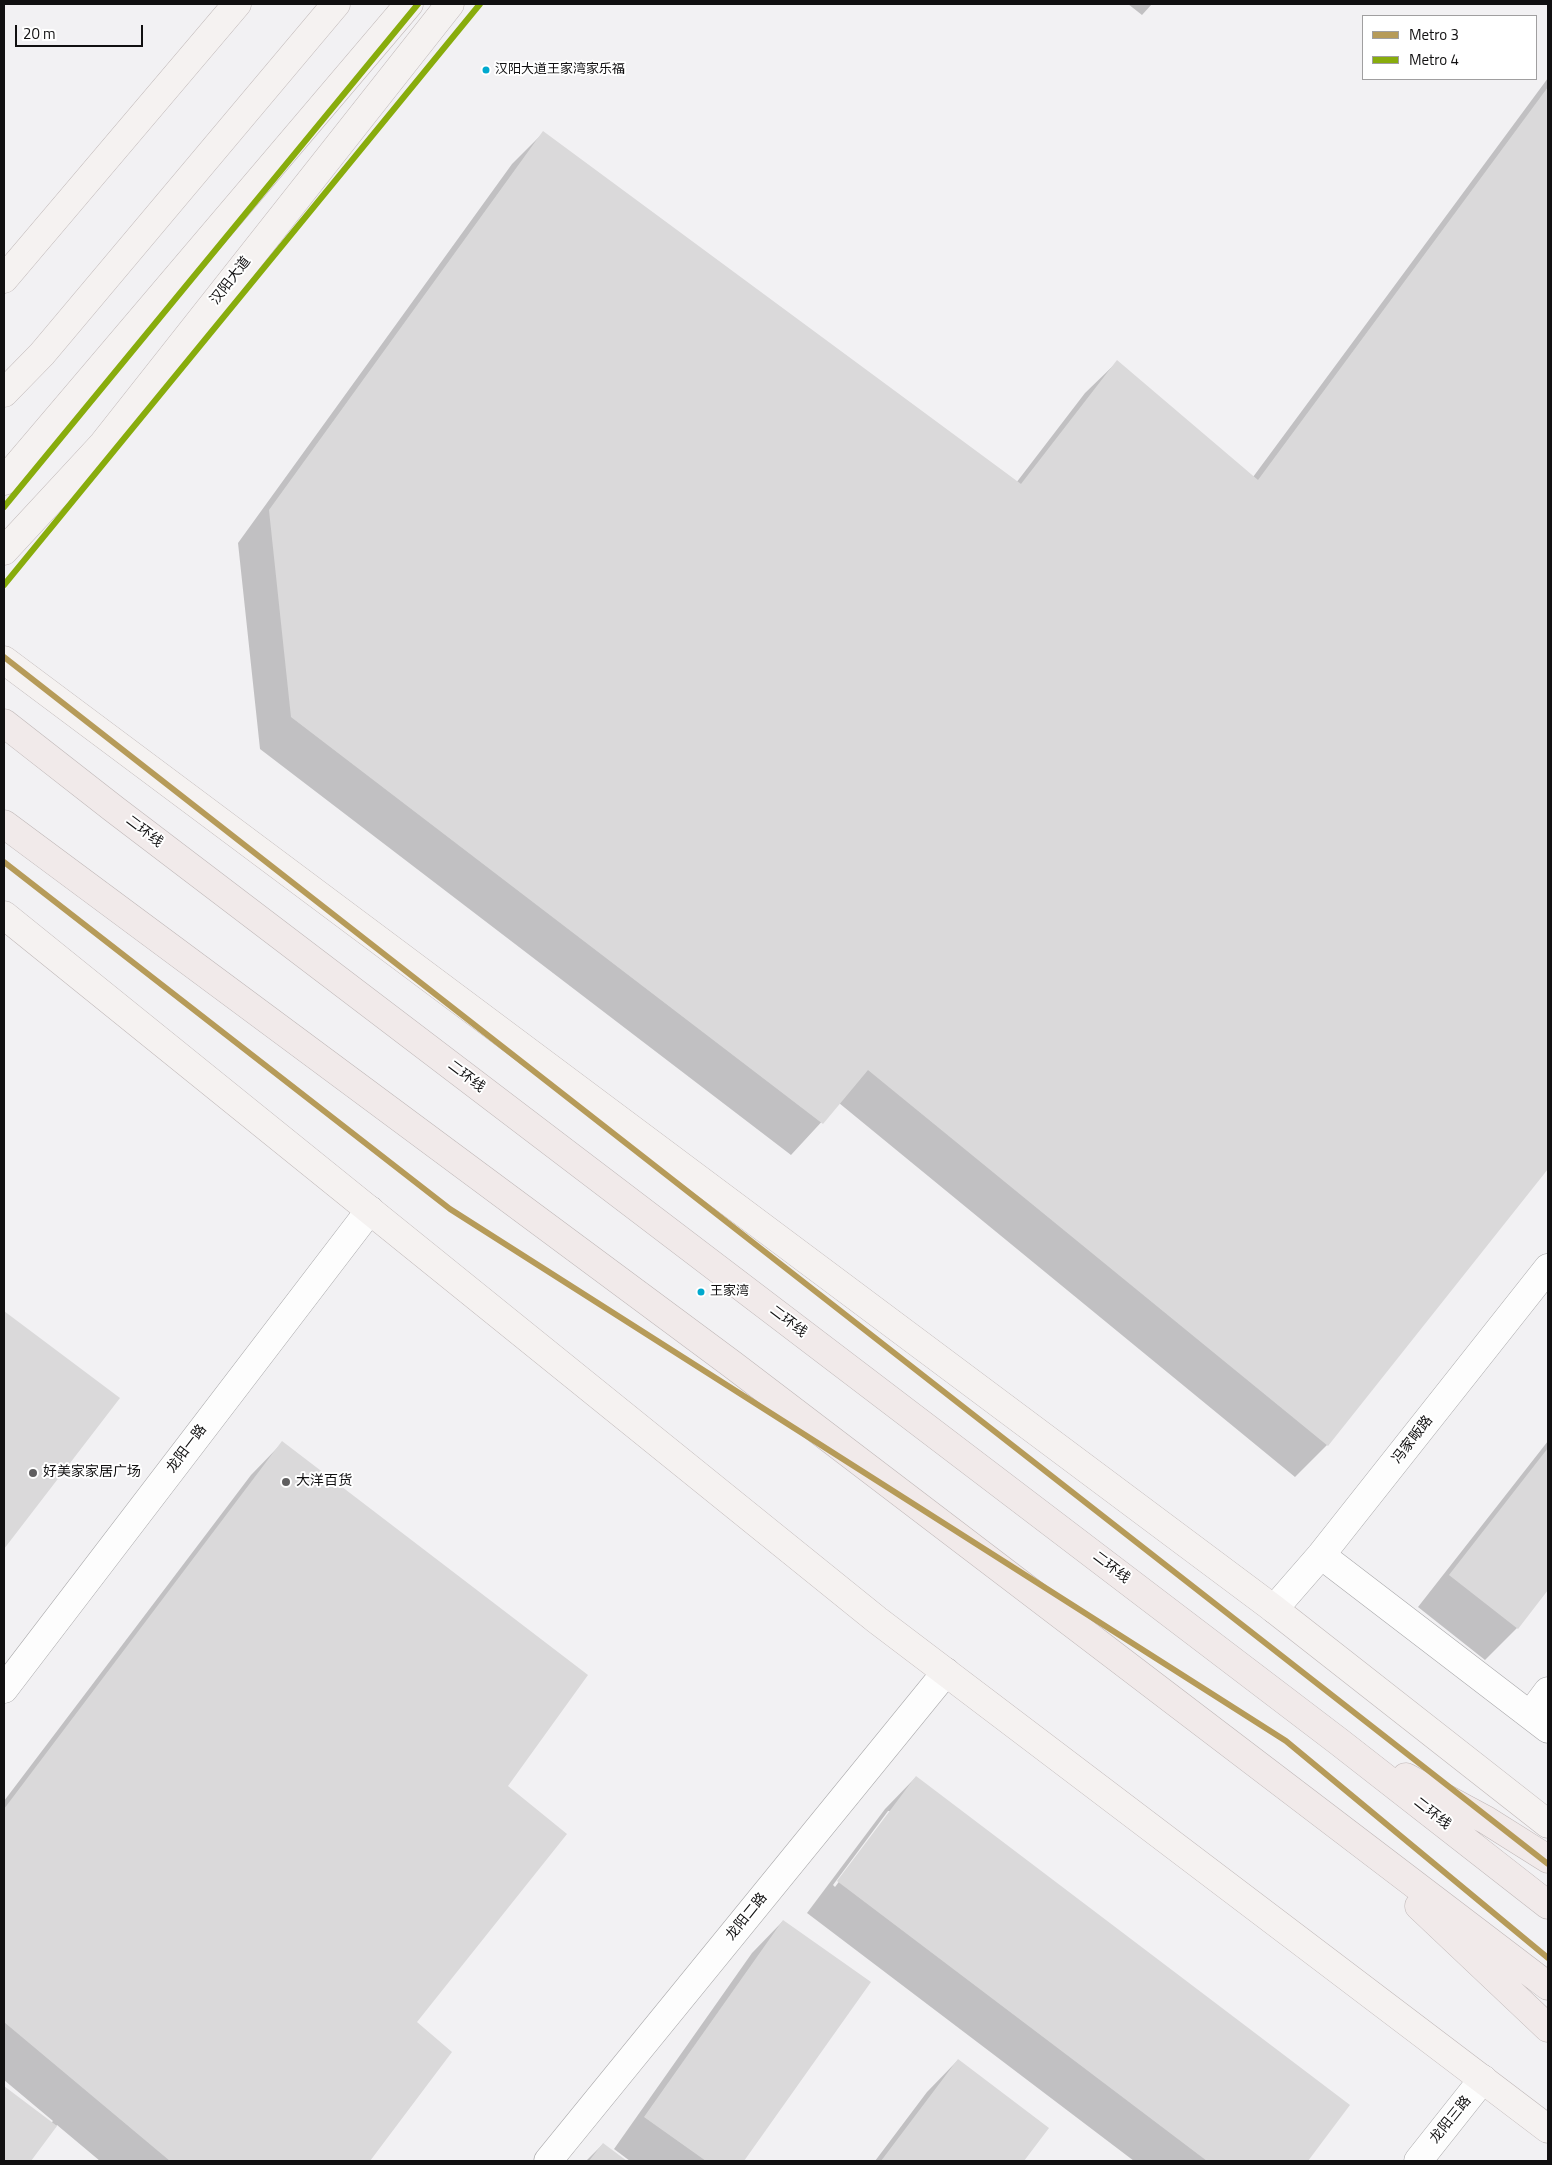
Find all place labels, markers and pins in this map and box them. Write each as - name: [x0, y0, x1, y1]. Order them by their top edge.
- place label: 汉阳大道王家湾家乐福: [495, 62, 625, 78]
- marker: 汉阳大道王家湾家乐福: [481, 65, 491, 75]
- place label: 王家湾: [710, 1284, 749, 1300]
- marker: 王家湾: [696, 1287, 706, 1297]
- place label: 好美家家居广场: [43, 1465, 141, 1481]
- marker: 好美家家居广场: [27, 1467, 39, 1479]
- place label: 大洋百货: [296, 1474, 352, 1490]
- marker: 大洋百货: [280, 1476, 292, 1488]

